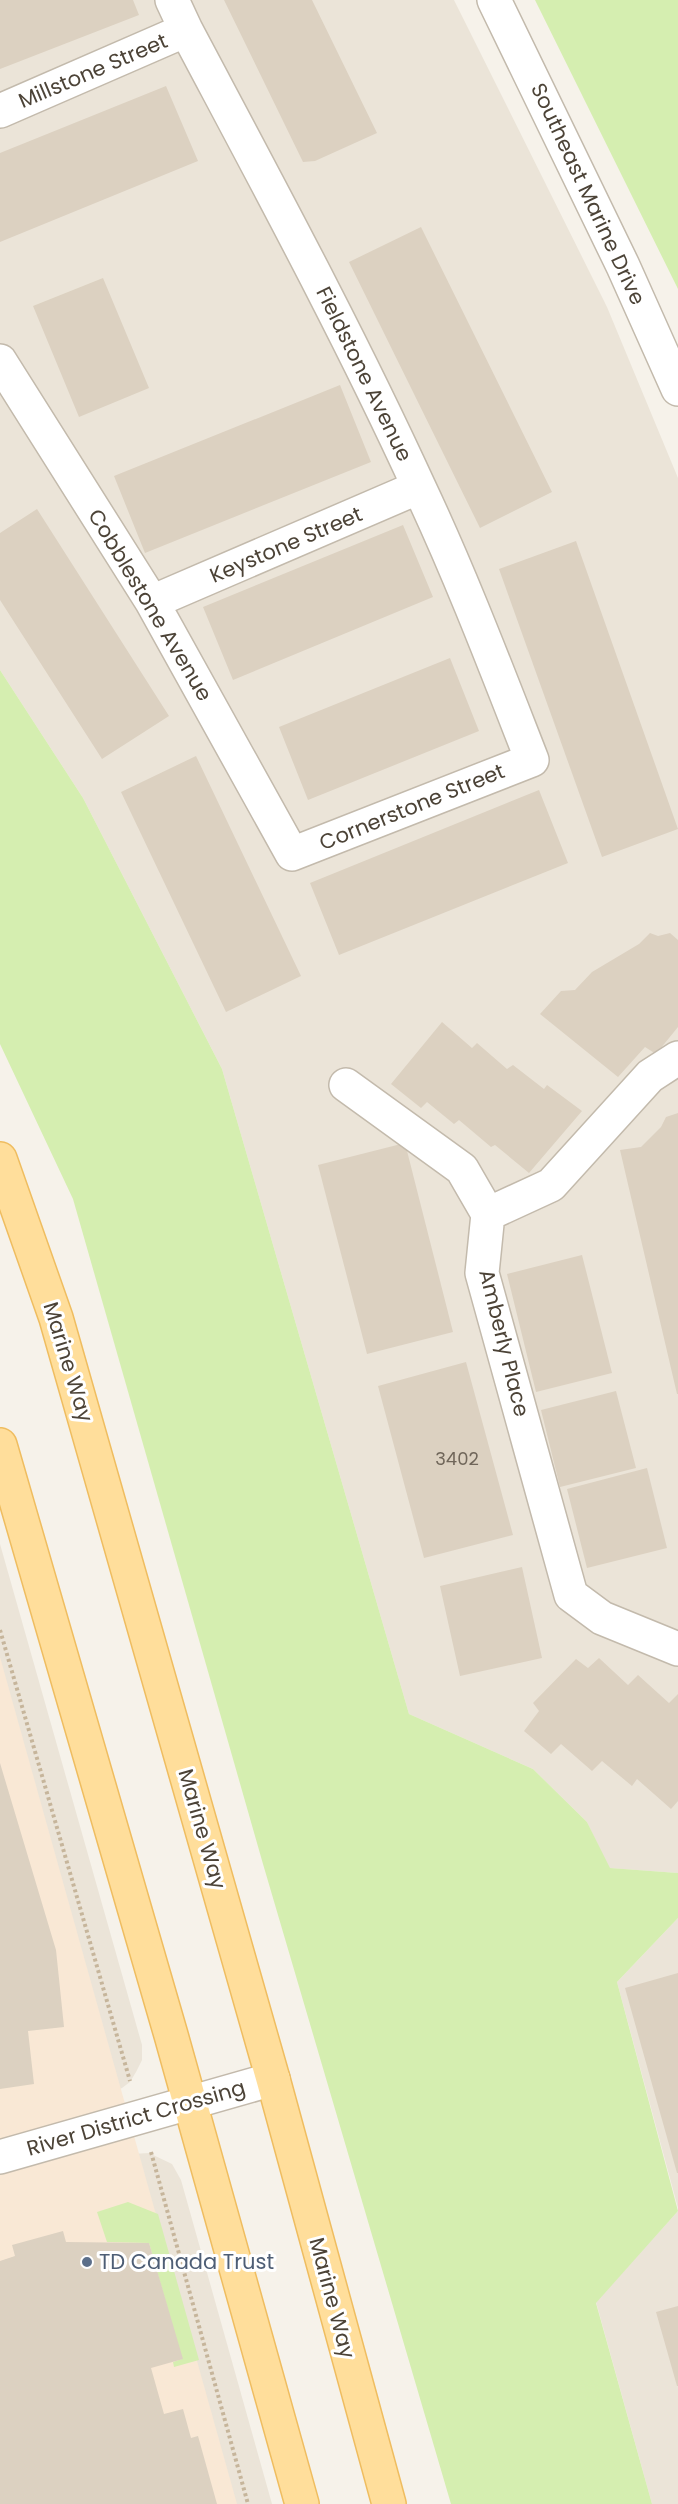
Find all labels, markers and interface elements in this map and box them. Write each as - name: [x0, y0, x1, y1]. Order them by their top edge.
- street label: Millstone Street: [14, 26, 172, 115]
- street label: Southeast Marine Drive: [524, 78, 653, 309]
- street label: Fieldstone Avenue: [310, 282, 419, 466]
- street label: Keystone Street: [205, 499, 367, 590]
- street label: Cobblestone Avenue: [82, 503, 219, 706]
- street label: Cornerstone Street: [315, 756, 509, 857]
- street label: Amberly Place: [472, 1266, 537, 1420]
- street label: Marine Way: [37, 1298, 101, 1425]
- house number: 3402: [435, 1446, 479, 1471]
- street label: Marine Way: [171, 1765, 234, 1893]
- street label: River District Crossing: [23, 2072, 248, 2163]
- street label: Marine Way: [302, 2234, 363, 2362]
- place label: TD Canada Trust: [99, 2247, 274, 2276]
- marker: TD Canada Trust: [80, 2255, 94, 2269]

